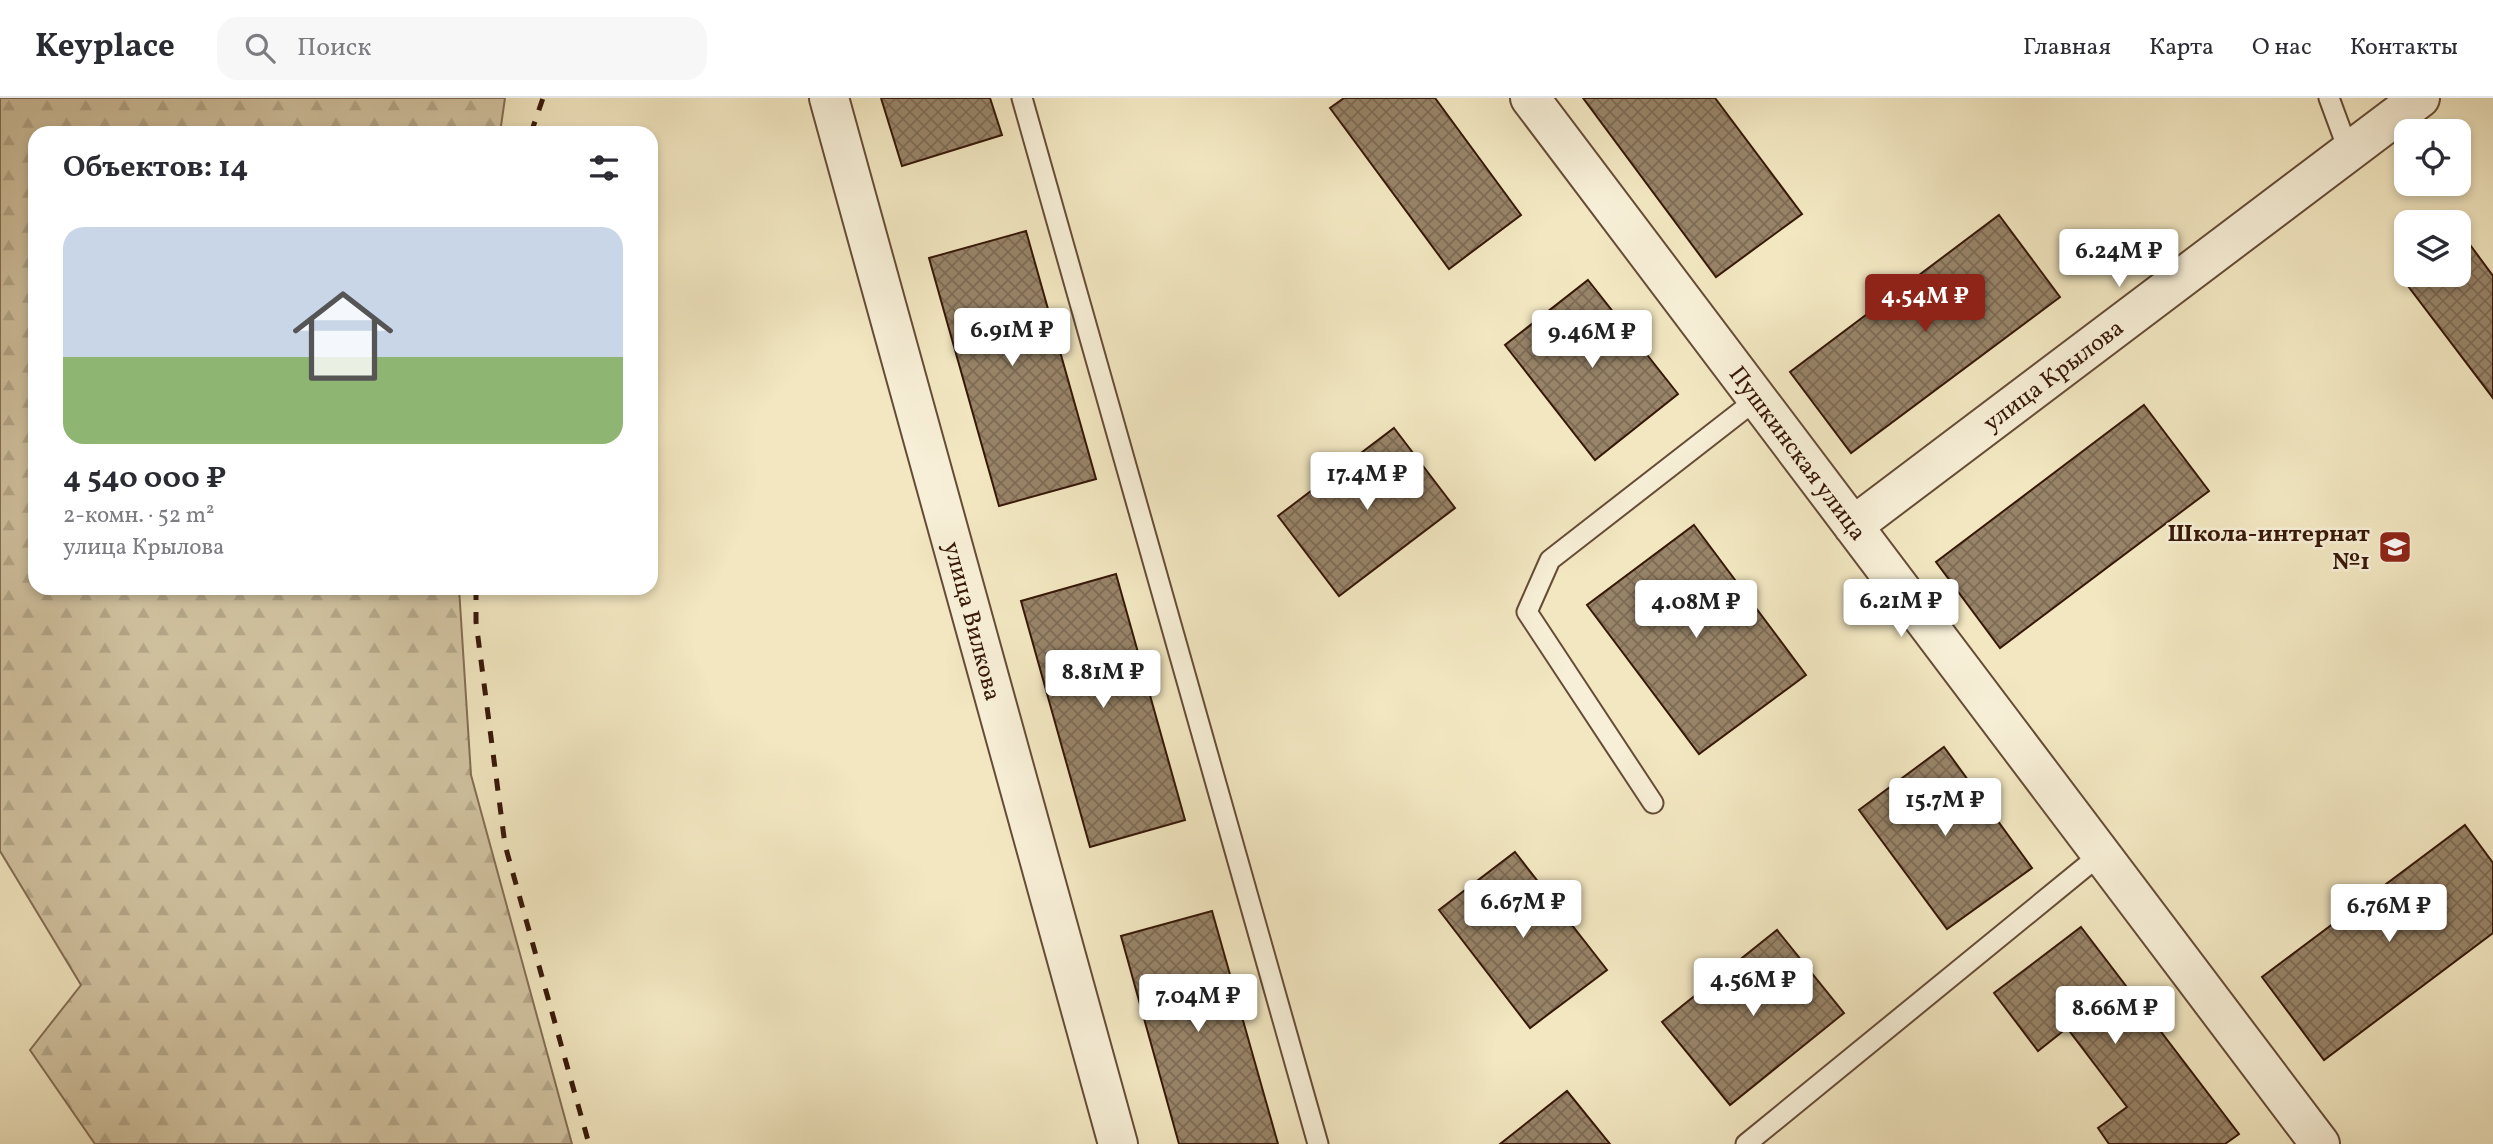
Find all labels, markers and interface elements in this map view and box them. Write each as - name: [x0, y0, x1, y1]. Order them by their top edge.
- search box: [217, 17, 707, 80]
- text: Keyplace: [35, 25, 175, 71]
- icon: search: [241, 29, 279, 67]
- text: Поиск: [297, 30, 371, 66]
- text: Главная: [2023, 31, 2111, 65]
- text: Карта: [2149, 31, 2214, 65]
- text: О нас: [2252, 31, 2312, 65]
- text: Контакты: [2350, 31, 2458, 65]
- map controls: [2394, 119, 2471, 287]
- button: locate: [2394, 119, 2471, 196]
- text: Объектов: 14: [63, 147, 248, 189]
- icon: filters: [585, 149, 623, 187]
- button: layers: [2394, 210, 2471, 287]
- pin: 6.24M ₽: [2054, 230, 2184, 289]
- text: 6.24M ₽: [2075, 236, 2163, 268]
- icon: home: [280, 273, 406, 399]
- pin: 4.54M ₽: [1860, 274, 1990, 334]
- text: 4.54M ₽: [1881, 281, 1969, 313]
- pin: 6.91M ₽: [947, 308, 1077, 368]
- pin: 9.46M ₽: [1527, 310, 1657, 370]
- street label: улица Крылова: [1977, 312, 2132, 441]
- text: 6.91M ₽: [970, 315, 1054, 347]
- text: 9.46M ₽: [1548, 317, 1636, 349]
- street label: Пушкинская улица: [1719, 360, 1873, 549]
- pin: 17.4M ₽: [1302, 452, 1432, 512]
- text: 4 540 000 ₽: [63, 458, 226, 500]
- text: 17.4M ₽: [1326, 459, 1408, 491]
- text: 2-комн. · 52 m²: [63, 500, 215, 532]
- place label: Школа-интернат №1: [2168, 518, 2370, 580]
- school or university icon: Школа-интернат №1: [2376, 528, 2414, 566]
- text: улица Крылова: [63, 532, 225, 564]
- street label: улица Вилкова: [933, 538, 1009, 705]
- pin: 4.08M ₽: [1631, 580, 1761, 640]
- pin: 6.21M ₽: [1836, 580, 1966, 639]
- text: 6.21M ₽: [1860, 586, 1942, 618]
- text: 4.08M ₽: [1651, 587, 1741, 619]
- pin: 8.81M ₽: [1038, 650, 1168, 710]
- text: 8.81M ₽: [1061, 657, 1145, 689]
- pin: 15.7M ₽: [1880, 778, 2010, 838]
- text: 15.7M ₽: [1905, 785, 1985, 817]
- pin: 6.67M ₽: [1458, 880, 1588, 940]
- pin: 6.76M ₽: [2324, 884, 2454, 944]
- text: 6.67M ₽: [1480, 887, 1566, 919]
- text: 6.76M ₽: [2347, 891, 2431, 923]
- pin: 4.56M ₽: [1688, 958, 1818, 1018]
- text: 4.56M ₽: [1710, 965, 1796, 997]
- pin: 7.04M ₽: [1133, 974, 1263, 1034]
- text: 7.04M ₽: [1155, 981, 1241, 1013]
- pin: 8.66M ₽: [2050, 986, 2180, 1046]
- text: 8.66M ₽: [2072, 993, 2158, 1025]

